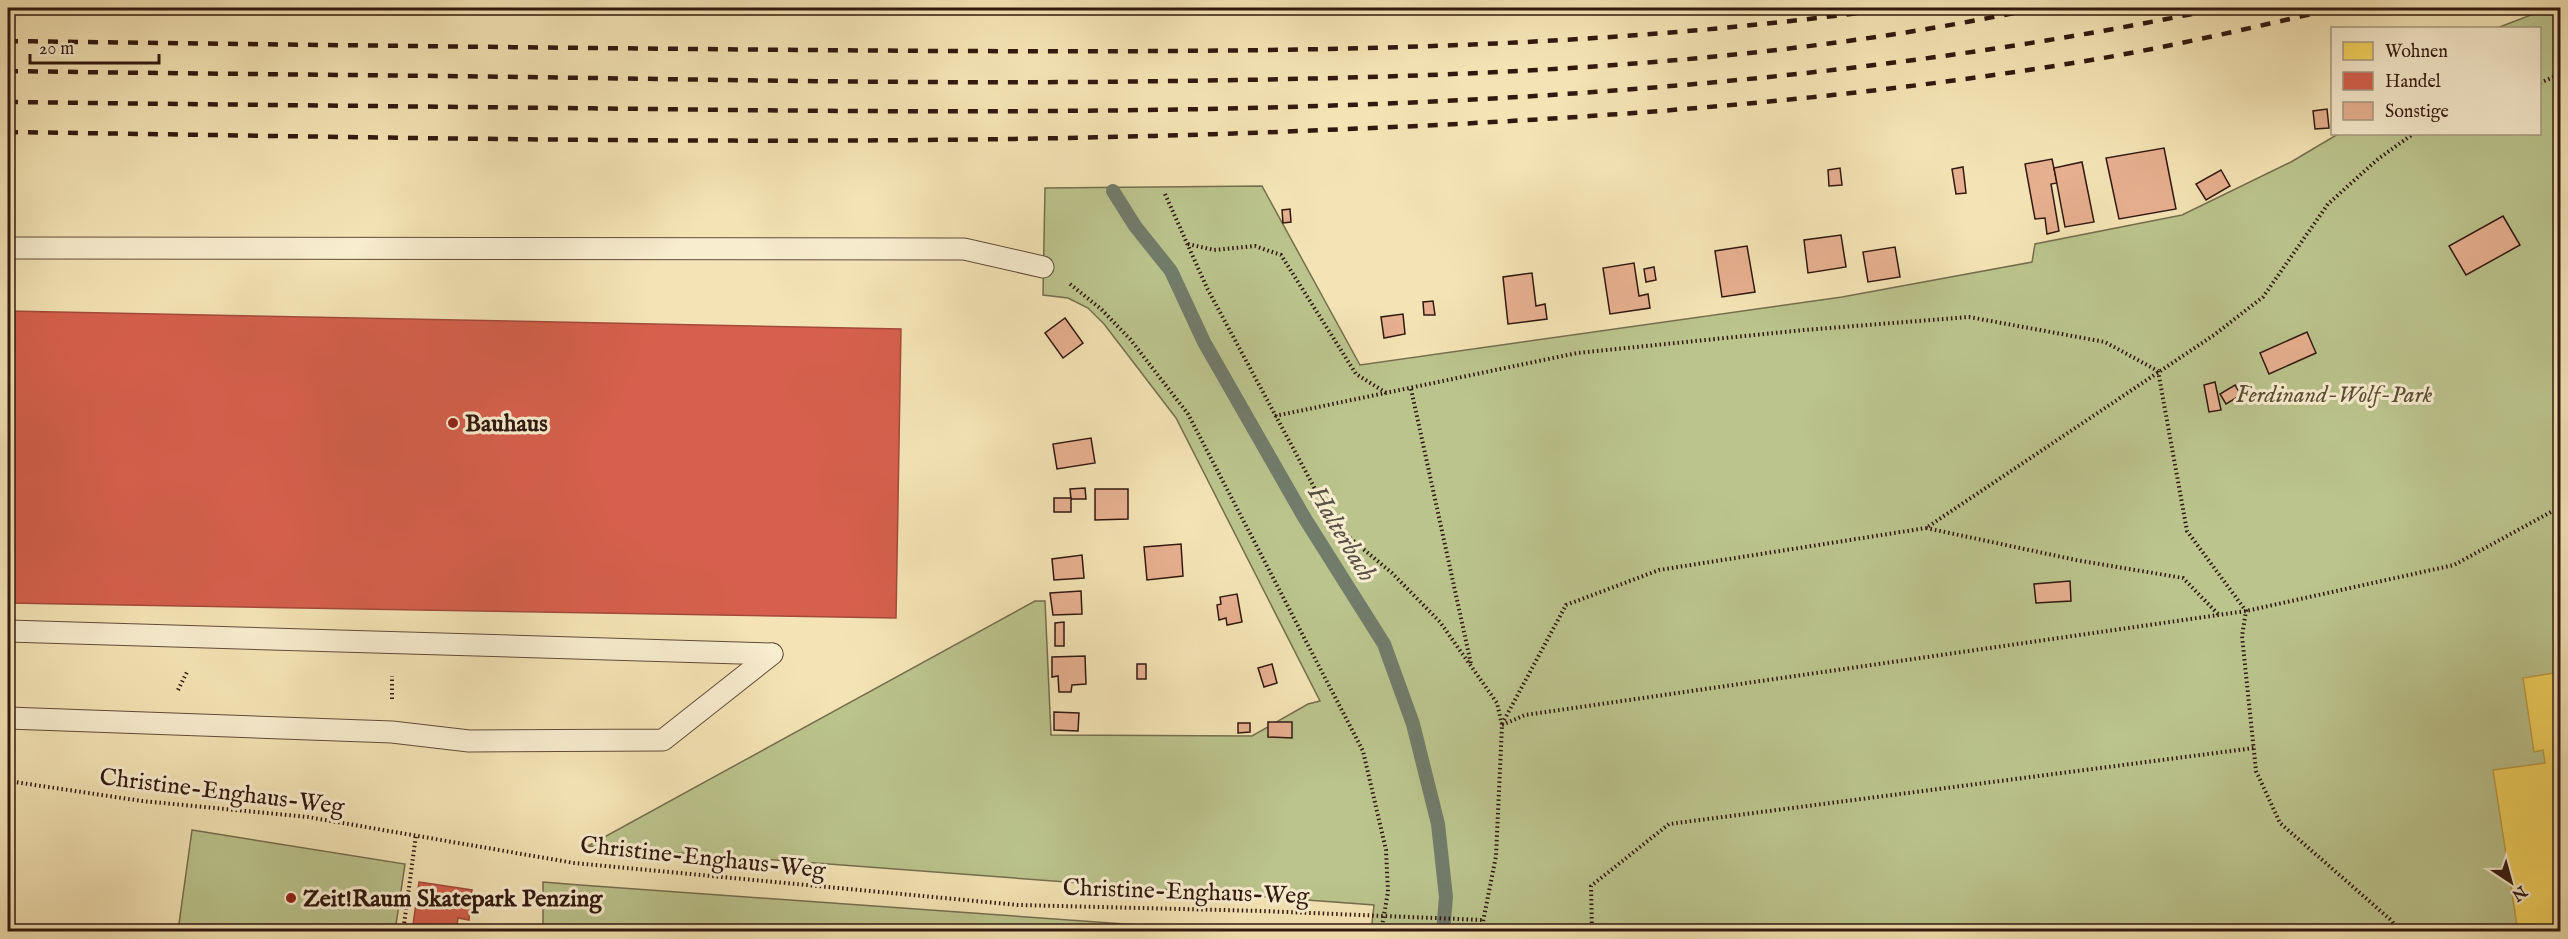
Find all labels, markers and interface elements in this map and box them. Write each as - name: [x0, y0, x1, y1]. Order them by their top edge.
- scale bar: [30, 27, 159, 65]
- legend: [2331, 27, 2541, 135]
- text: 20 m: [39, 38, 74, 61]
- text: Wohnen: [2385, 41, 2448, 64]
- text: Handel: [2385, 71, 2441, 94]
- text: Sonstige: [2385, 101, 2449, 124]
- park label: Ferdinand-Wolf-Park: [2236, 380, 2433, 411]
- place label: Bauhaus: [465, 409, 548, 440]
- marker: Bauhaus: [446, 416, 460, 430]
- water label: Halterbach: [1300, 479, 1383, 588]
- street label: Christine-Enghaus-Weg: [98, 762, 347, 823]
- street label: Christine-Enghaus-Weg: [579, 830, 828, 887]
- north arrow: [2481, 852, 2541, 912]
- street label: Christine-Enghaus-Weg: [1062, 873, 1311, 912]
- text: N: [2507, 880, 2531, 905]
- place label: Zeit!Raum Skatepark Penzing: [303, 884, 603, 915]
- marker: Zeit!Raum Skatepark Penzing: [284, 891, 298, 905]

